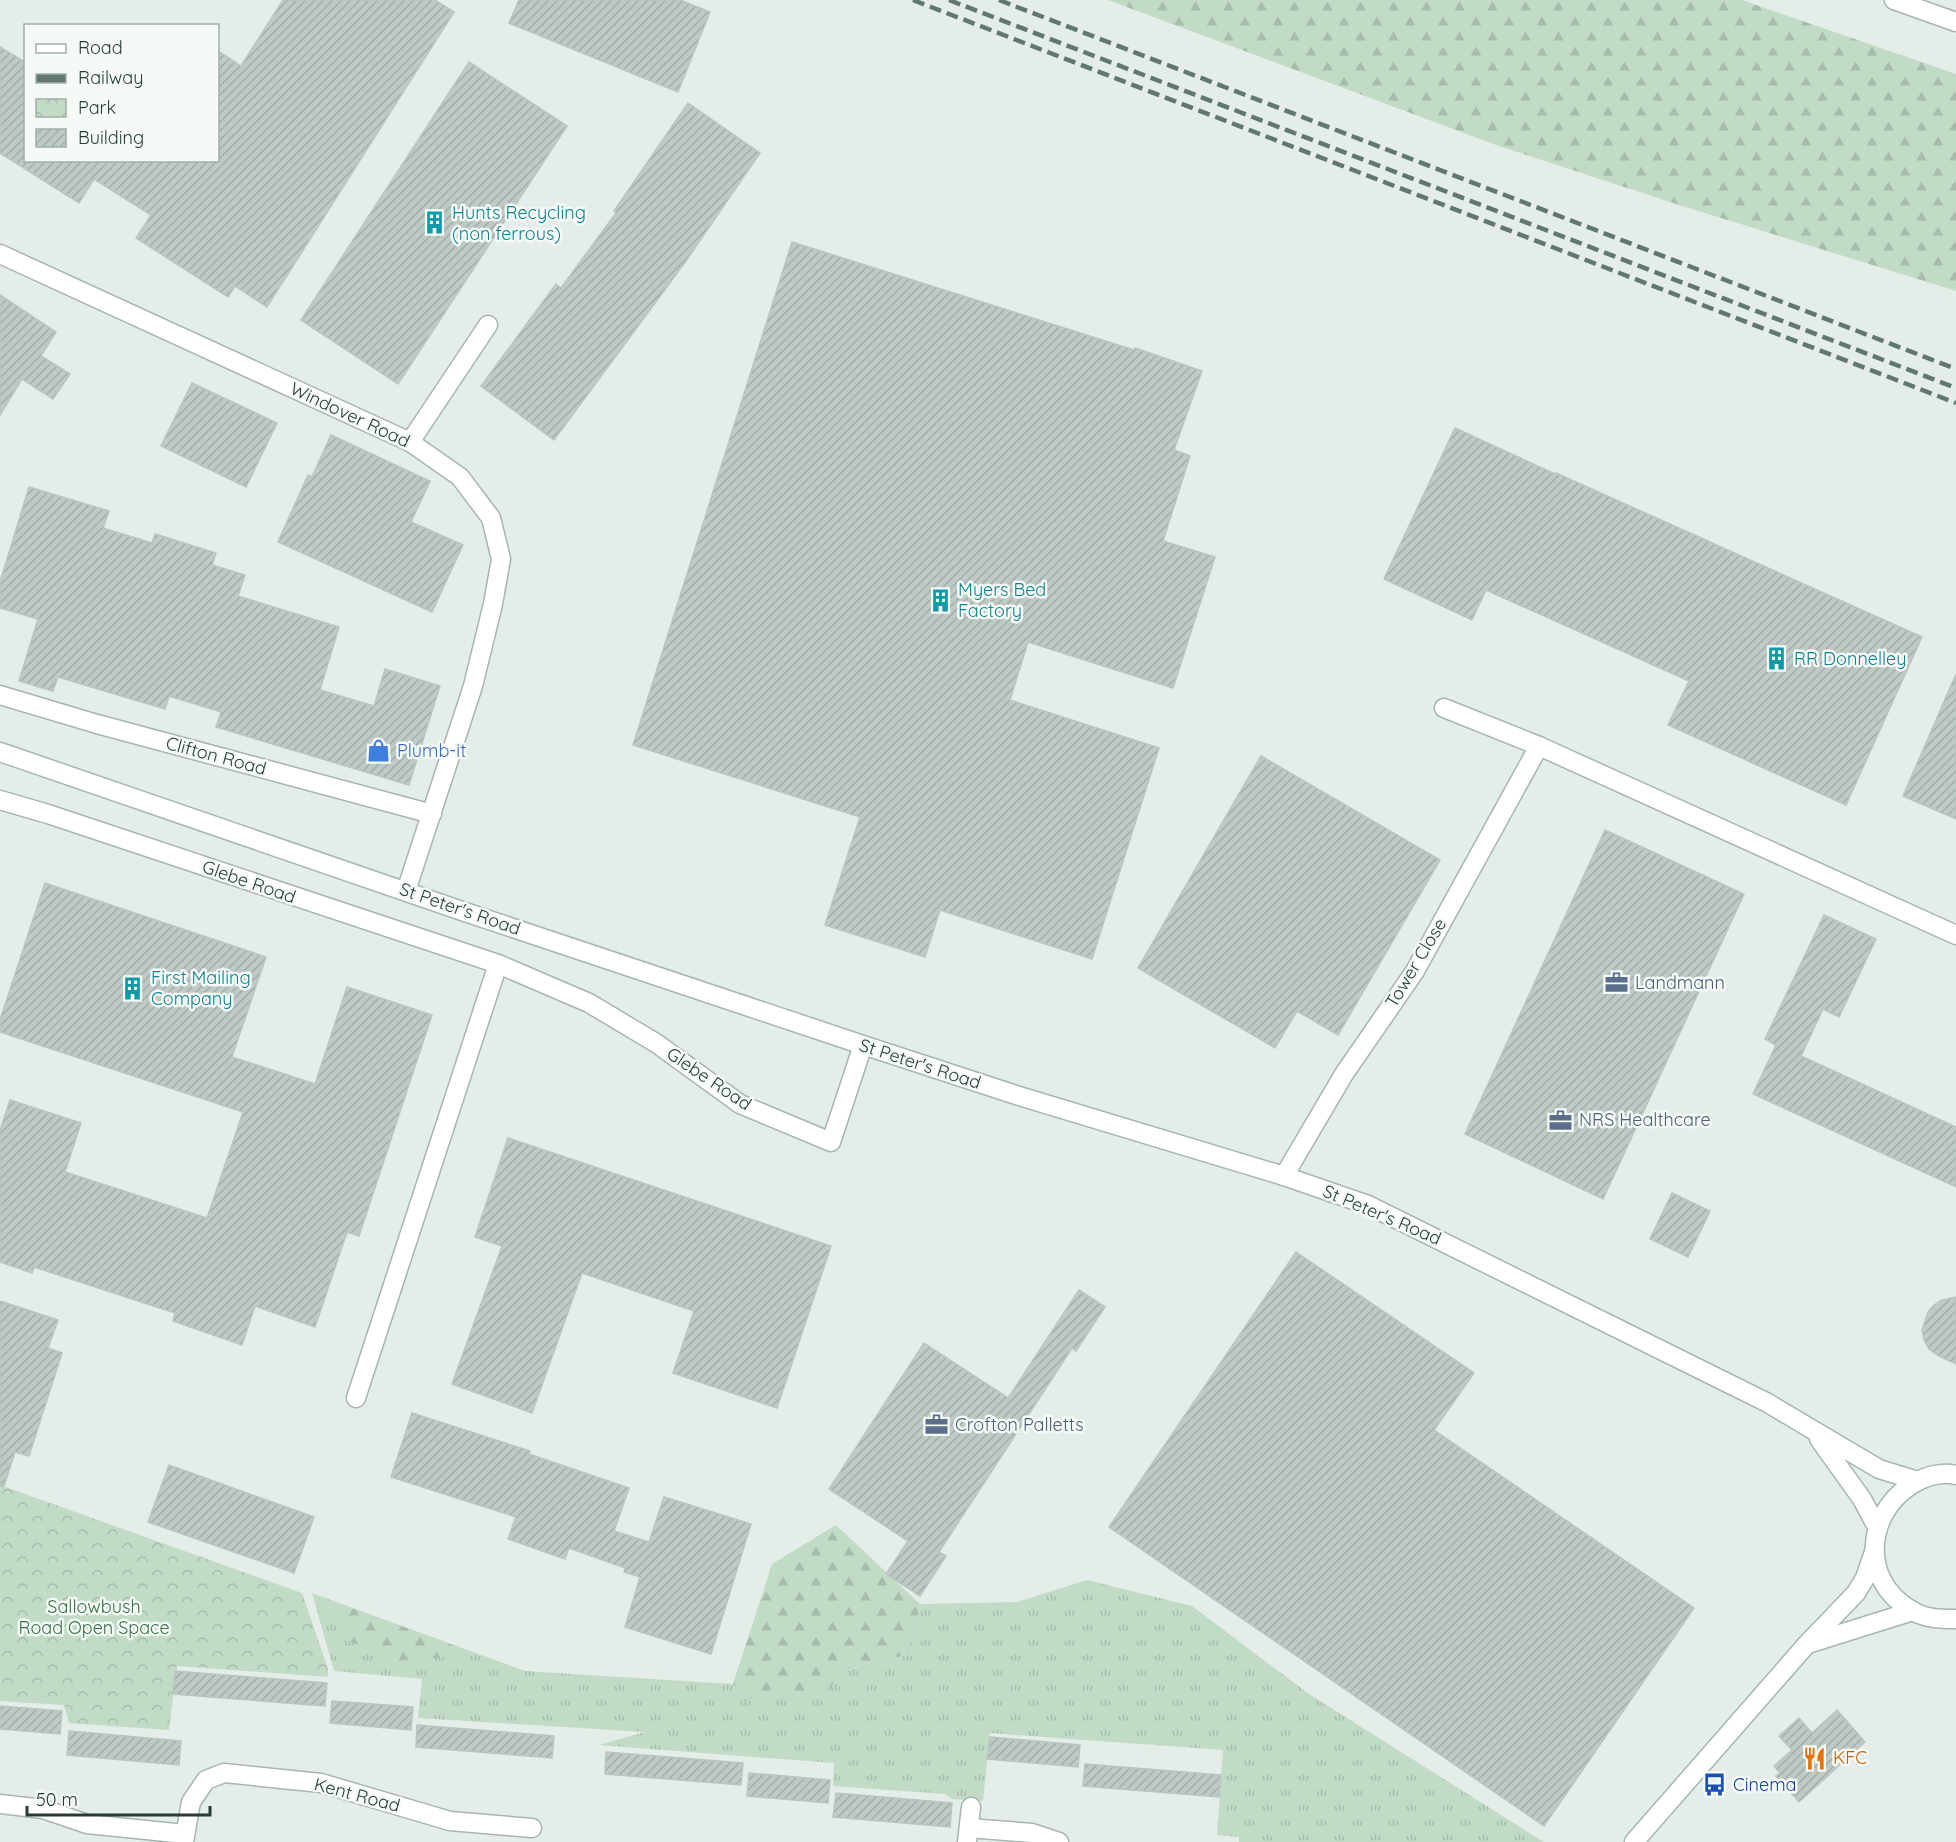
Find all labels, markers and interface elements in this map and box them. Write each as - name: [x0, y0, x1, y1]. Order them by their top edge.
- legend: [24, 24, 219, 162]
- text: Road: [78, 36, 123, 59]
- text: Railway: [78, 66, 144, 89]
- text: Park: [78, 96, 116, 119]
- text: Building: [78, 126, 144, 149]
- place label: Hunts Recycling (non ferrous): [452, 201, 586, 245]
- building icon: Hunts Recycling (non ferrous): [421, 210, 447, 236]
- street label: Windover Road: [287, 377, 414, 452]
- place label: Myers Bed Factory: [958, 578, 1046, 622]
- building icon: Myers Bed Factory: [927, 587, 953, 613]
- building icon: RR Donnelley: [1763, 646, 1789, 672]
- place label: RR Donnelley: [1794, 647, 1906, 670]
- street label: Clifton Road: [163, 731, 269, 780]
- shop icon: Plumb-it: [366, 738, 392, 764]
- place label: Plumb-it: [397, 739, 466, 762]
- street label: Glebe Road: [199, 855, 299, 908]
- street label: St Peter's Road: [397, 877, 524, 940]
- street label: Tower Close: [1380, 914, 1451, 1012]
- place label: First Mailing Company: [151, 966, 251, 1010]
- office icon: Landmann: [1604, 970, 1630, 996]
- place label: Landmann: [1635, 971, 1725, 994]
- building icon: First Mailing Company: [120, 975, 146, 1001]
- street label: St Peter's Road: [856, 1033, 984, 1094]
- street label: Glebe Road: [663, 1042, 756, 1115]
- office icon: NRS Healthcare: [1548, 1107, 1574, 1133]
- place label: NRS Healthcare: [1579, 1108, 1711, 1131]
- street label: St Peter's Road: [1320, 1179, 1445, 1250]
- office icon: Crofton Palletts: [924, 1412, 950, 1438]
- place label: Crofton Palletts: [955, 1413, 1084, 1436]
- park label: Sallowbush Road Open Space: [18, 1595, 170, 1639]
- restaurant icon: KFC: [1802, 1745, 1828, 1771]
- place label: KFC: [1833, 1746, 1867, 1769]
- street label: Kent Road: [312, 1772, 403, 1817]
- bus stop icon: Cinema: [1702, 1772, 1728, 1798]
- place label: Cinema: [1733, 1773, 1797, 1796]
- scale bar: [27, 1779, 210, 1817]
- text: 50 m: [36, 1788, 78, 1811]

